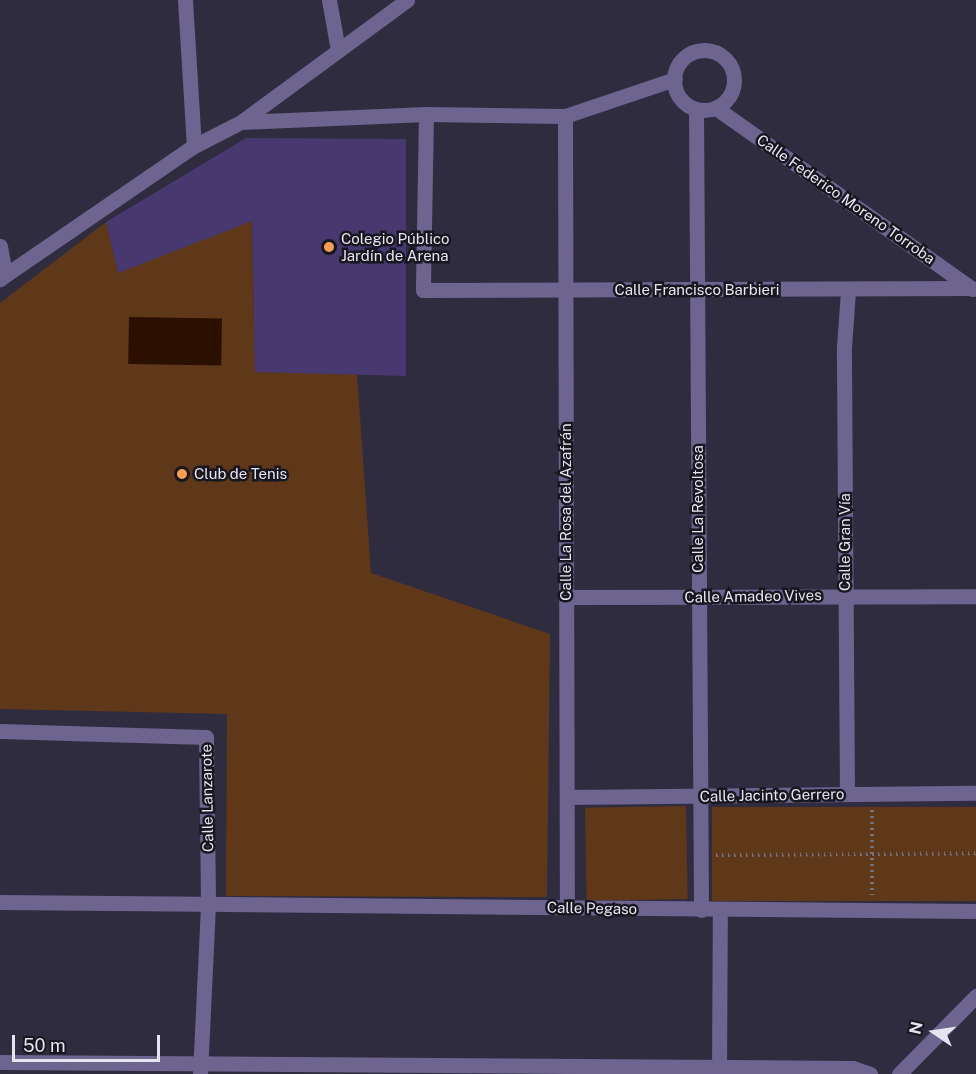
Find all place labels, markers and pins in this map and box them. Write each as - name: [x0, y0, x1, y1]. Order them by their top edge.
- place label: Colegio Público Jardín de Arena: [341, 229, 450, 264]
- marker: Colegio Público Jardín de Arena: [322, 240, 336, 254]
- place label: Club de Tenis: [194, 465, 287, 483]
- marker: Club de Tenis: [175, 467, 189, 481]

